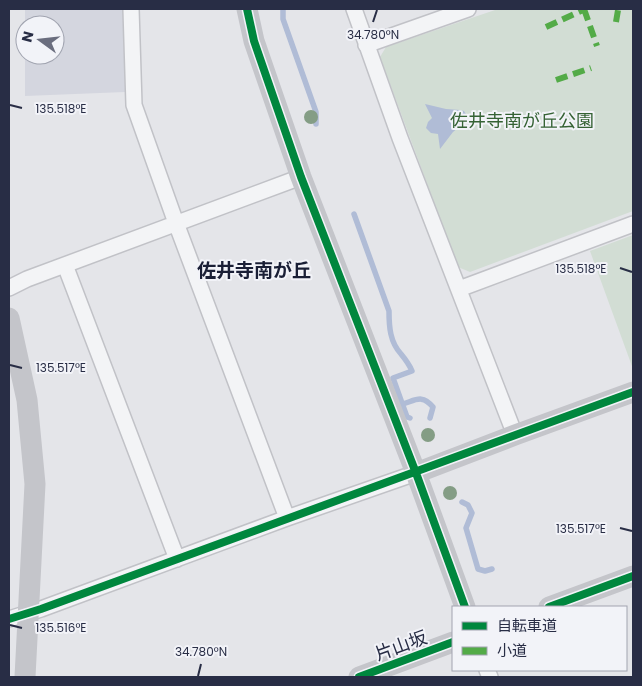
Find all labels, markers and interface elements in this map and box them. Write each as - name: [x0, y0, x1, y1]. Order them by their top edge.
- north arrow: [15, 15, 65, 65]
- text: 34.780°N: [347, 26, 399, 43]
- text: N: [16, 29, 38, 44]
- text: 135.518°E: [36, 100, 87, 117]
- park label: 佐井寺南が丘公園: [450, 108, 594, 133]
- district label: 佐井寺南が丘: [197, 257, 311, 284]
- text: 135.518°E: [556, 260, 607, 277]
- text: 135.517°E: [36, 359, 86, 376]
- text: 135.517°E: [556, 520, 606, 537]
- legend: [452, 606, 627, 671]
- text: 自転車道: [497, 615, 557, 636]
- text: 135.516°E: [35, 619, 87, 636]
- street label: 片山坂: [371, 625, 430, 667]
- text: 小道: [497, 640, 527, 661]
- text: 34.780°N: [175, 643, 227, 660]

